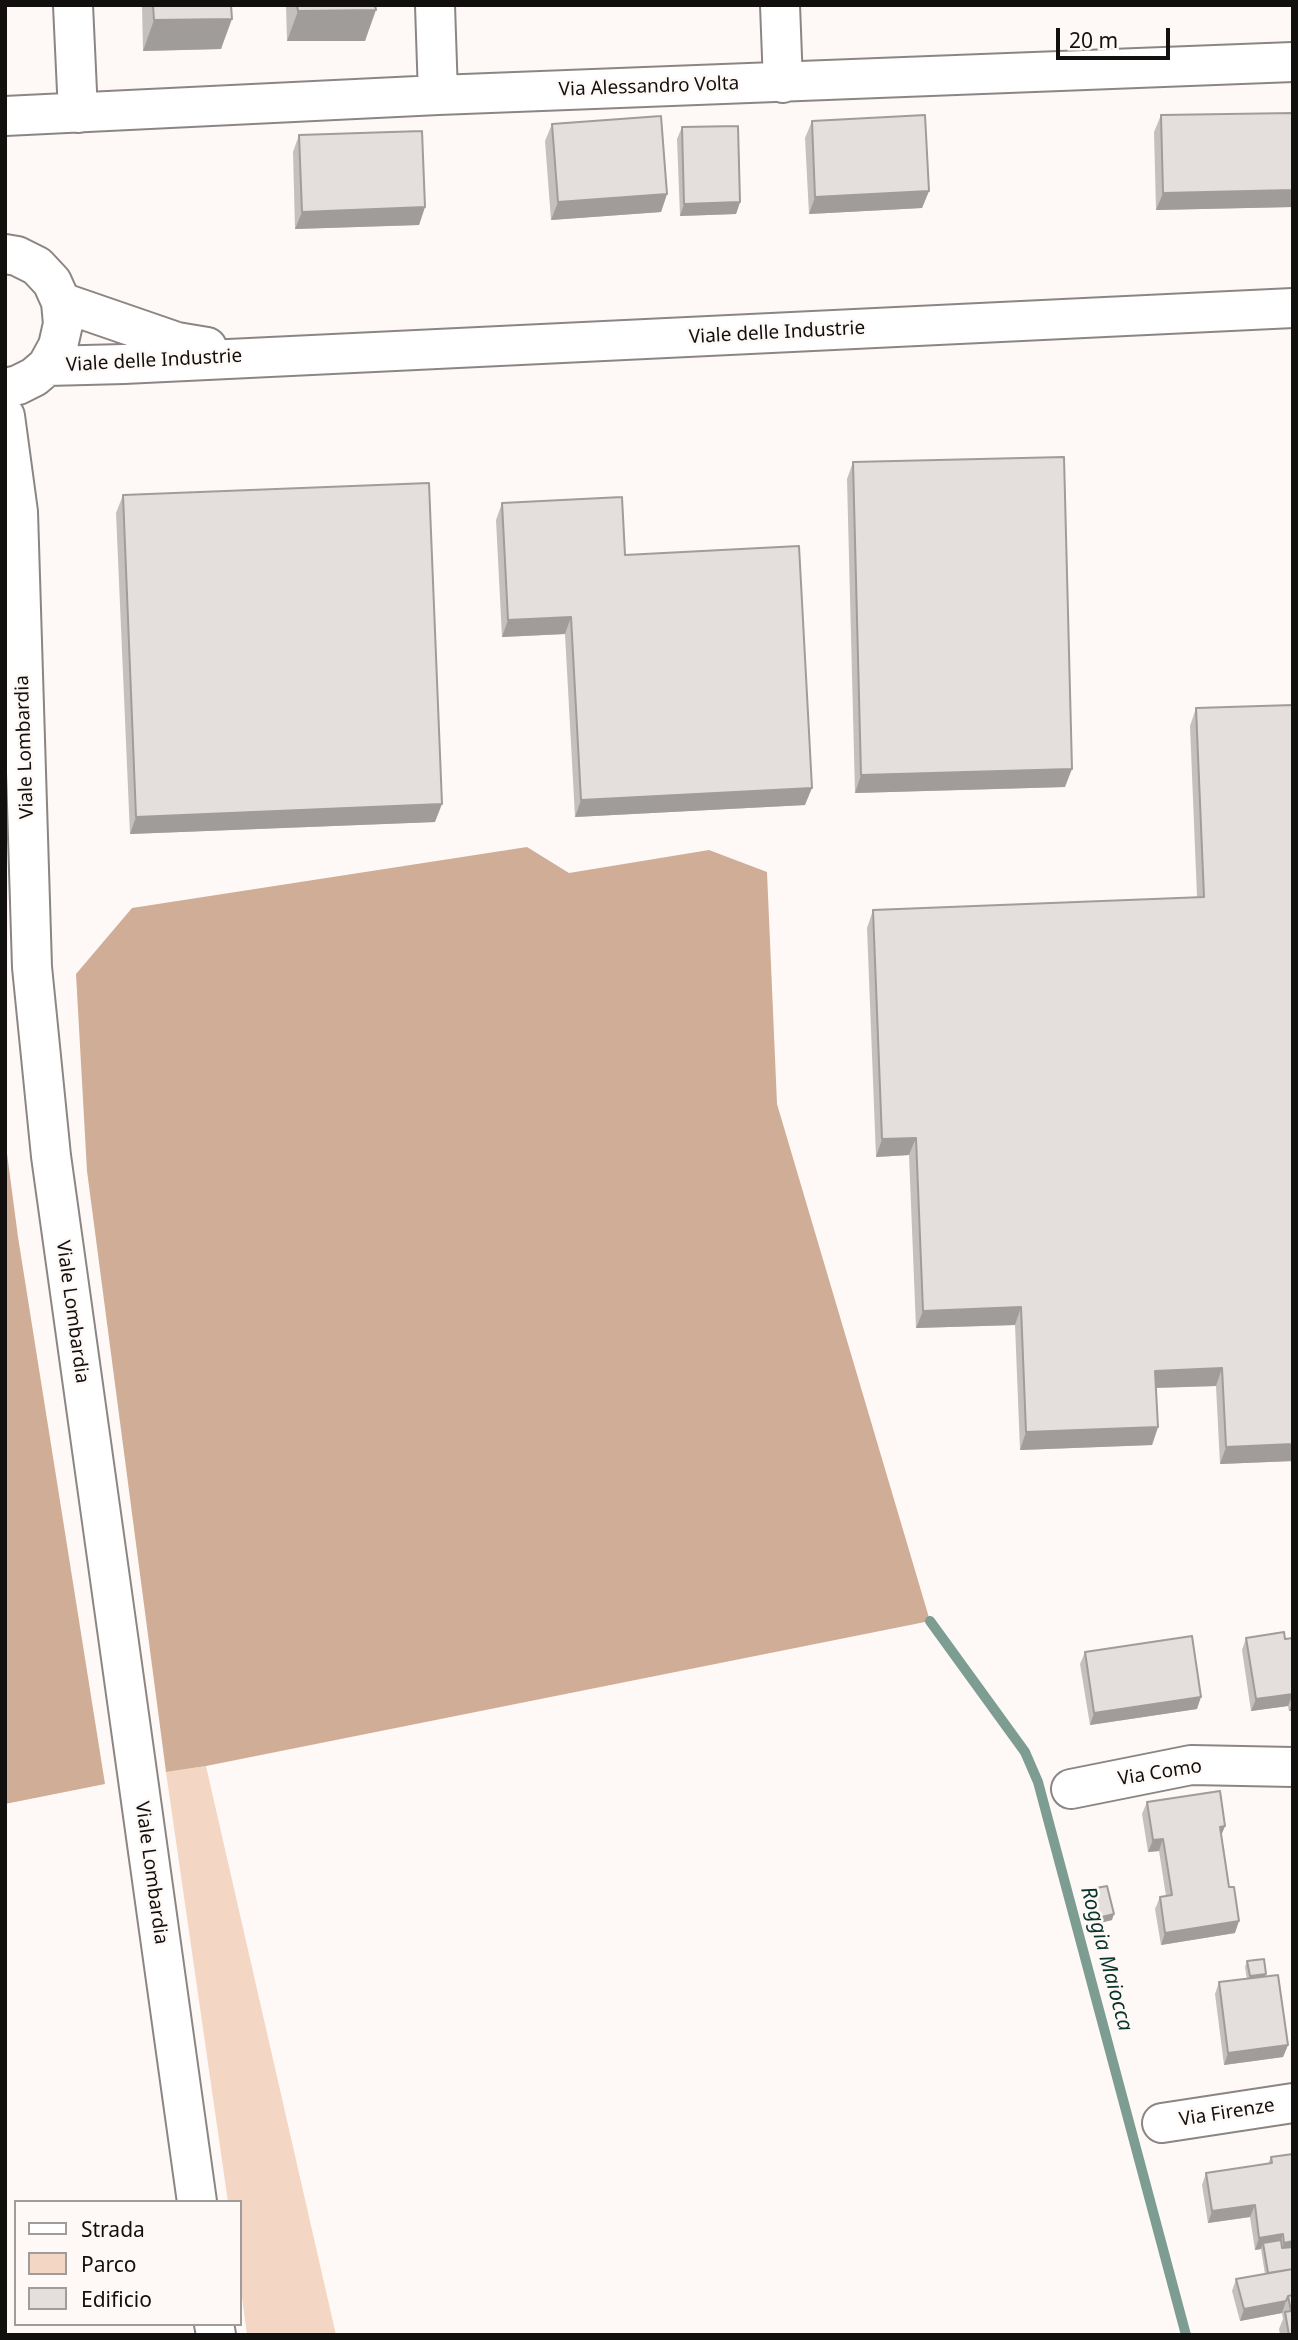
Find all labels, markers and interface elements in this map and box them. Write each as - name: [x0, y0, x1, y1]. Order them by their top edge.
- scale bar: [1060, 14, 1174, 58]
- text: 20 m: [1069, 26, 1118, 54]
- street label: Via Alessandro Volta: [558, 72, 740, 102]
- street label: Viale delle Industrie: [688, 317, 866, 349]
- street label: Viale delle Industrie: [65, 345, 243, 377]
- street label: Viale Lombardia: [11, 675, 39, 819]
- street label: Viale Lombardia: [51, 1239, 93, 1385]
- street label: Via Como: [1116, 1755, 1204, 1791]
- street label: Viale Lombardia: [130, 1800, 172, 1946]
- water label: Roggia Maiocca: [1075, 1884, 1137, 2034]
- street label: Via Firenze: [1178, 2094, 1276, 2132]
- legend: [14, 2200, 242, 2326]
- text: Strada: [81, 2215, 145, 2243]
- text: Parco: [81, 2250, 137, 2278]
- text: Edificio: [81, 2285, 152, 2313]

